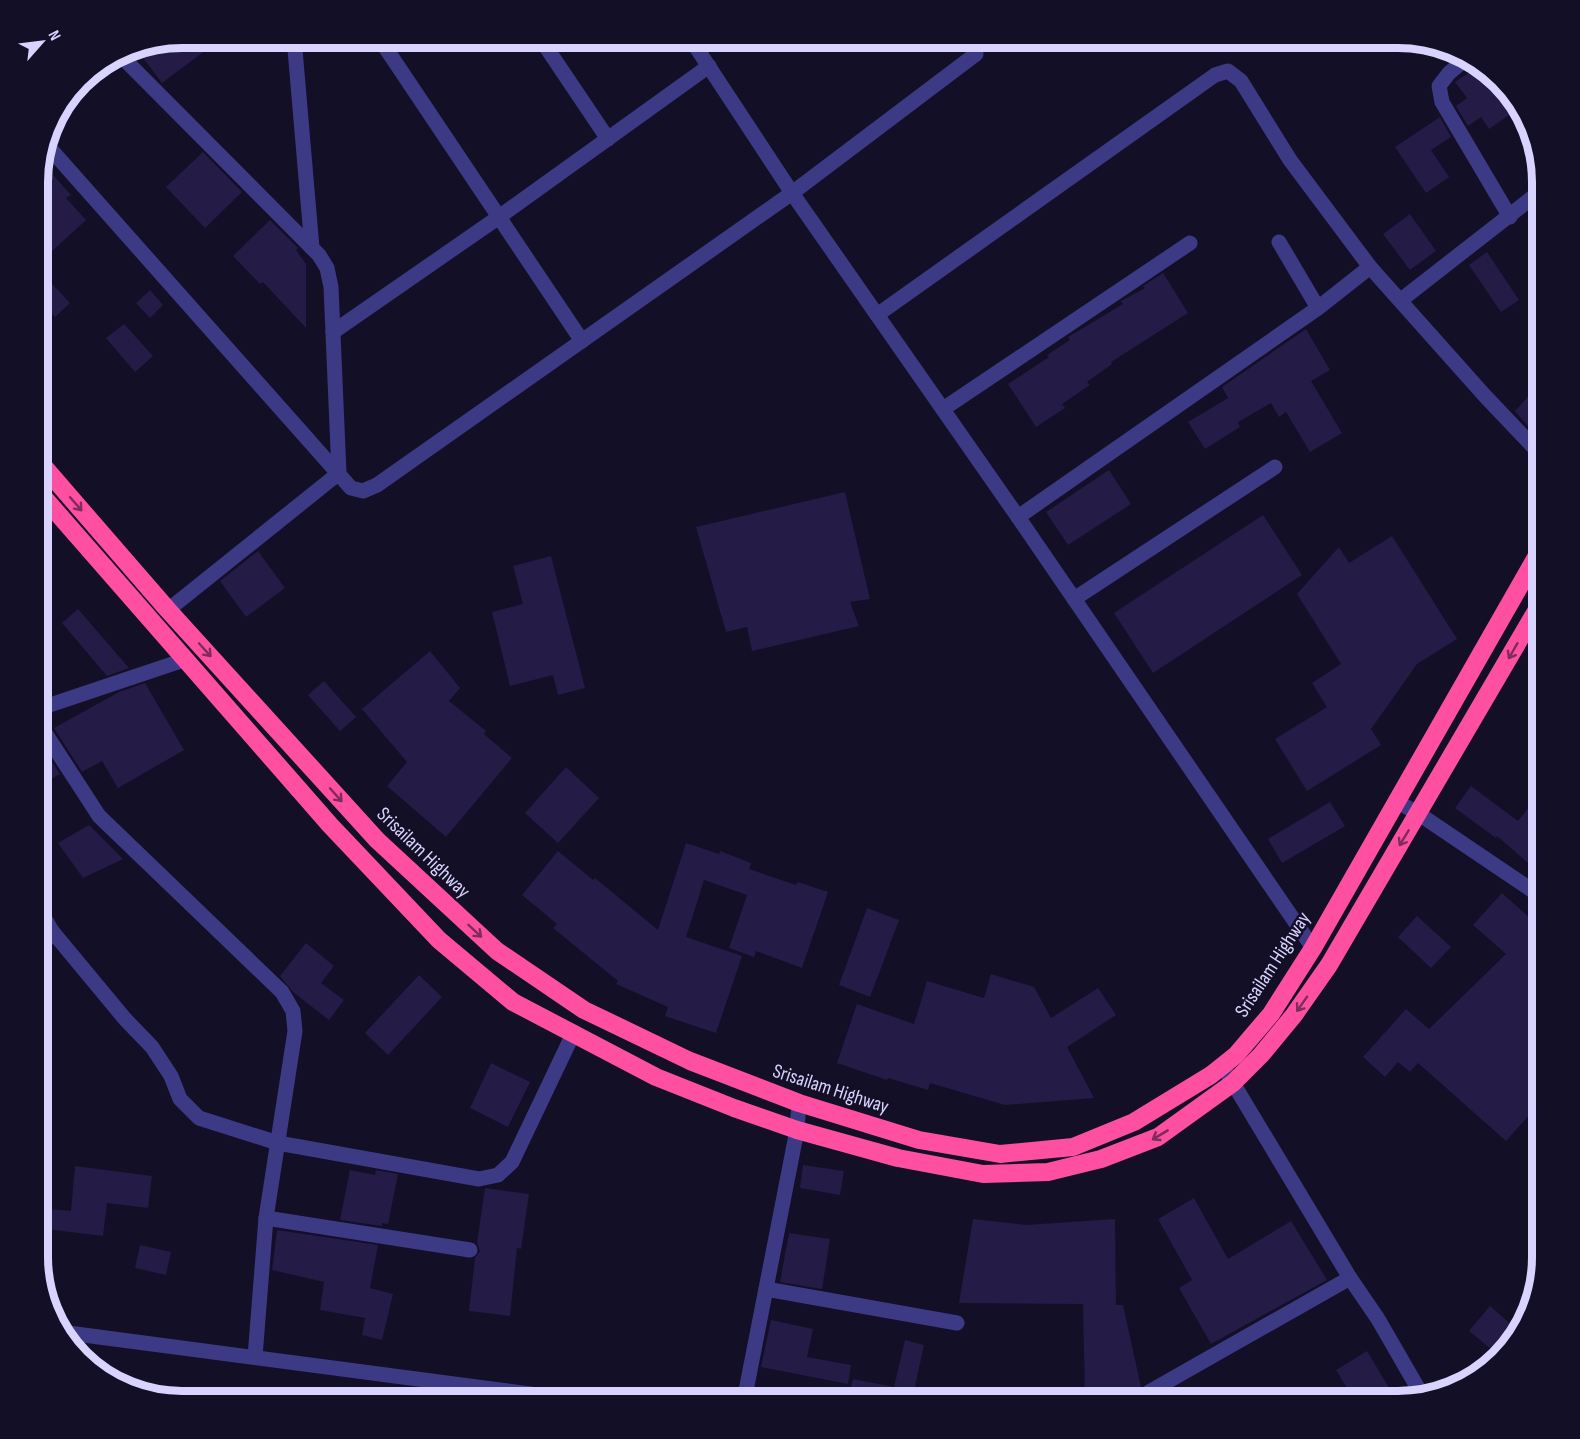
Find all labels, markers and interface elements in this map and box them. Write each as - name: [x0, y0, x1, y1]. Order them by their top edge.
- north arrow: [12, 12, 72, 72]
- text: N: [44, 27, 64, 44]
- one-way arrow: [69, 496, 83, 511]
- one-way arrow: [1507, 642, 1519, 659]
- one-way arrow: [198, 643, 212, 658]
- one-way arrow: [329, 787, 343, 802]
- street label: Srisailam Highway: [372, 802, 475, 903]
- one-way arrow: [1398, 829, 1410, 846]
- street label: Srisailam Highway: [1230, 907, 1316, 1022]
- one-way arrow: [467, 924, 482, 938]
- one-way arrow: [1296, 995, 1308, 1012]
- street label: Srisailam Highway: [770, 1059, 892, 1119]
- one-way arrow: [1152, 1129, 1169, 1141]

